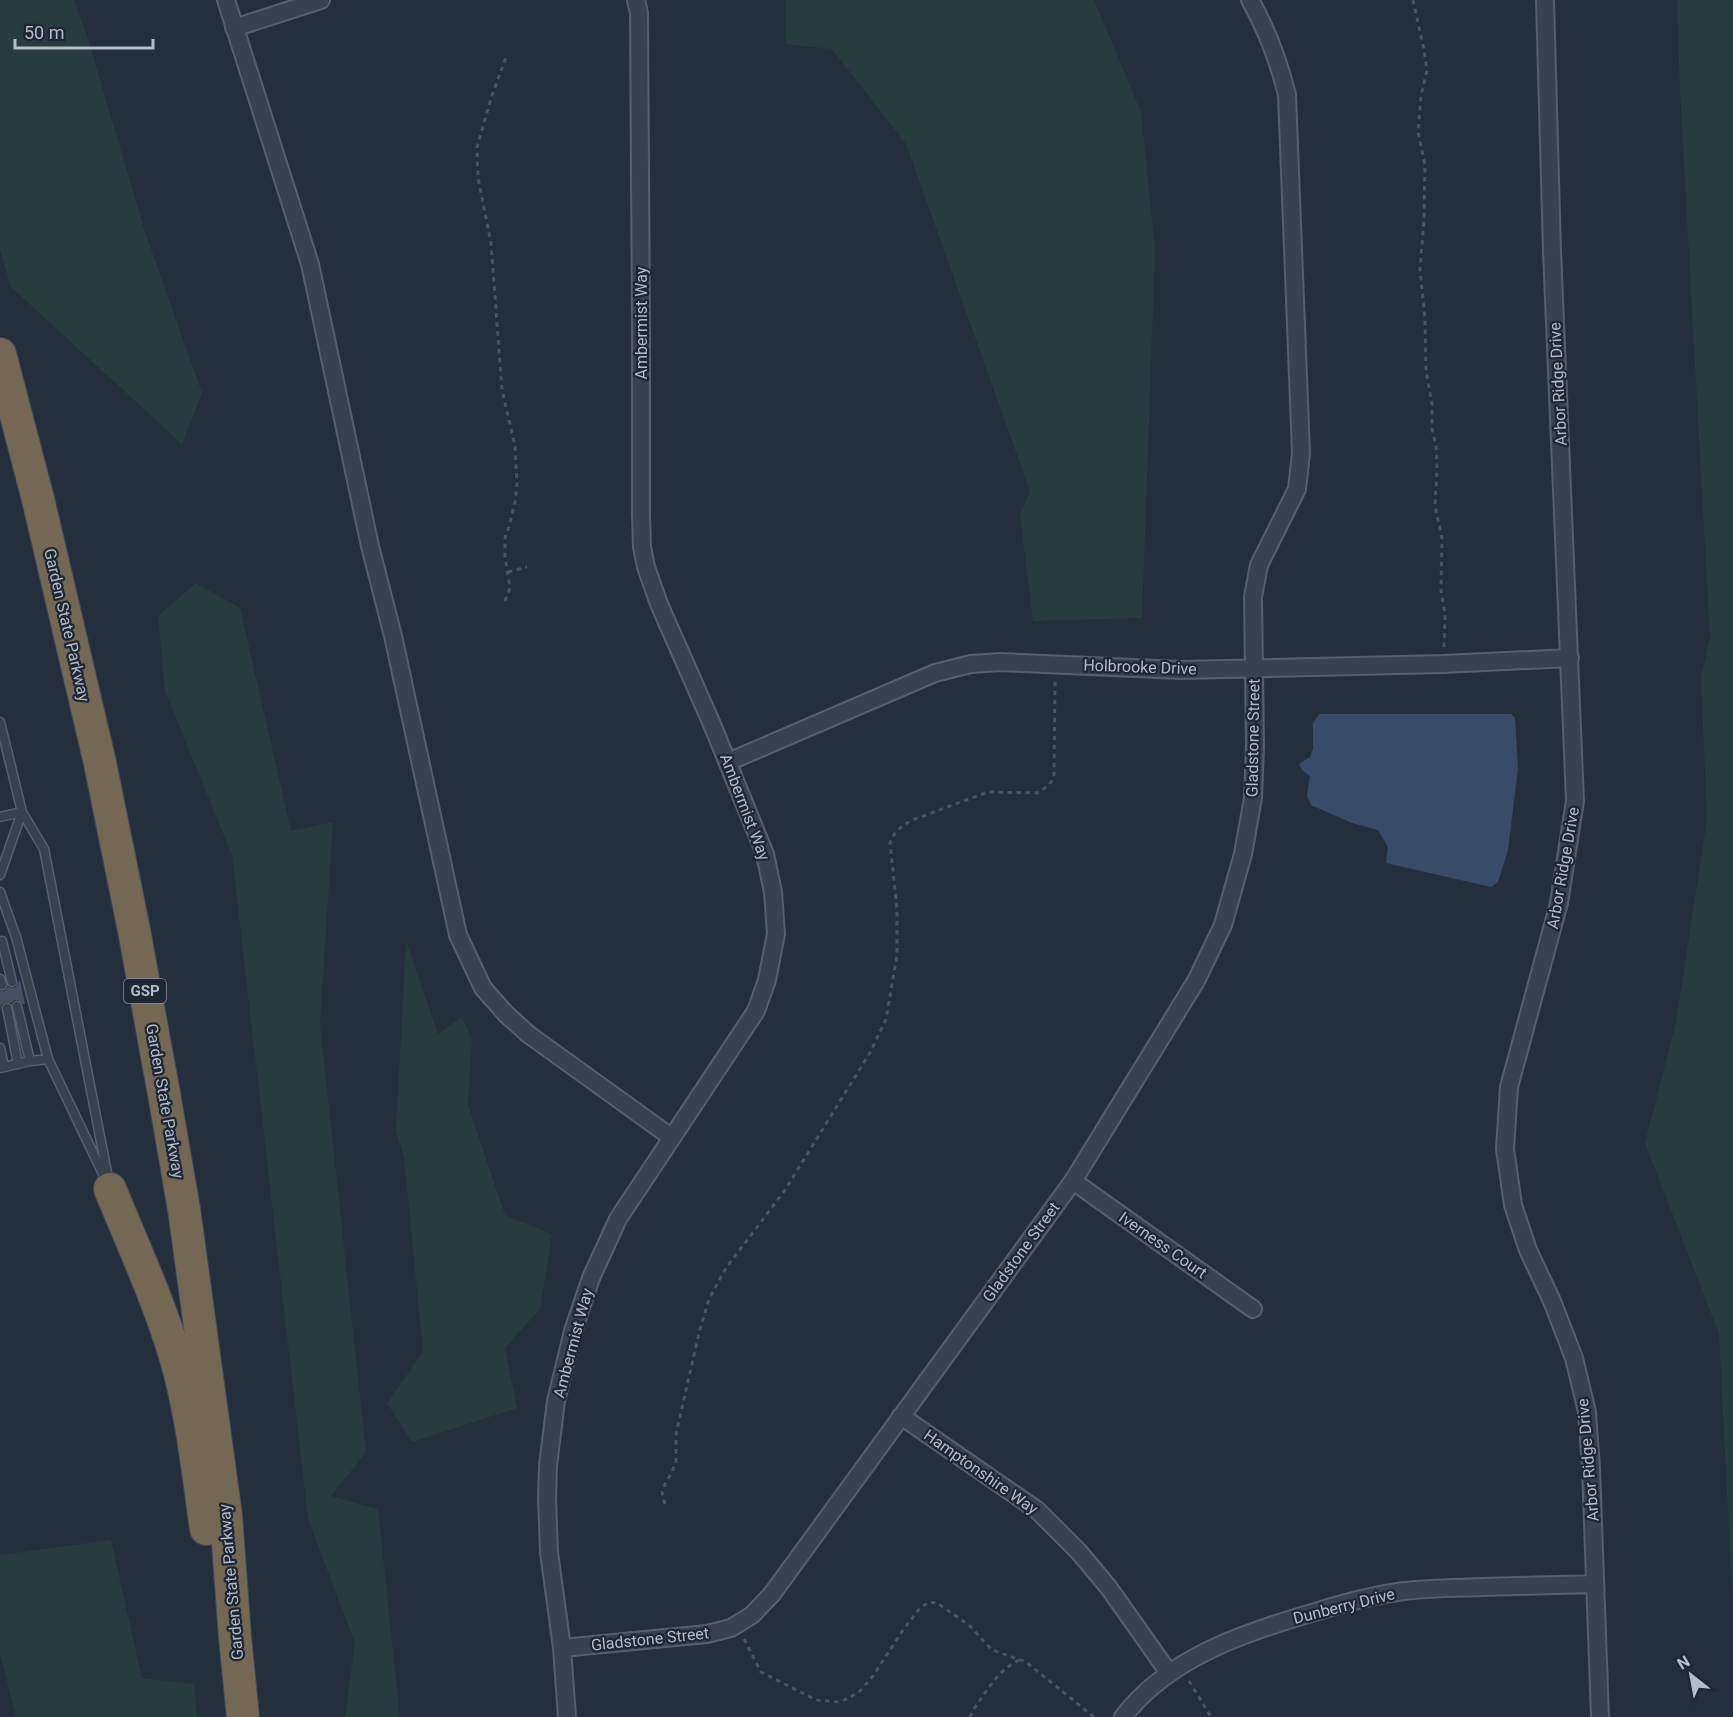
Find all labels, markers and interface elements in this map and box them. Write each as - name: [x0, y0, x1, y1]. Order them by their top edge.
- scale bar: [15, 12, 153, 50]
- text: 50 m: [24, 22, 64, 43]
- street label: Ambermist Way: [632, 266, 651, 379]
- street label: Arbor Ridge Drive: [1545, 322, 1571, 446]
- street label: Garden State Parkway: [40, 547, 94, 704]
- street label: Holbrooke Drive: [1083, 656, 1197, 678]
- street label: Gladstone Street: [1242, 679, 1264, 797]
- street label: Ambermist Way: [716, 751, 774, 863]
- street label: Arbor Ridge Drive: [1543, 806, 1583, 930]
- road number: GSP: [124, 979, 166, 1003]
- street label: Garden State Parkway: [142, 1022, 188, 1180]
- street label: Gladstone Street: [978, 1198, 1064, 1306]
- street label: Iverness Court: [1115, 1208, 1211, 1282]
- street label: Ambermist Way: [549, 1286, 597, 1400]
- street label: Arbor Ridge Drive: [1573, 1398, 1603, 1522]
- street label: Hamptonshire Way: [920, 1426, 1042, 1519]
- street label: Garden State Parkway: [215, 1503, 247, 1661]
- street label: Dunberry Drive: [1291, 1584, 1397, 1628]
- street label: Gladstone Street: [590, 1623, 710, 1655]
- north arrow: [1661, 1645, 1721, 1705]
- text: N: [1674, 1652, 1693, 1674]

